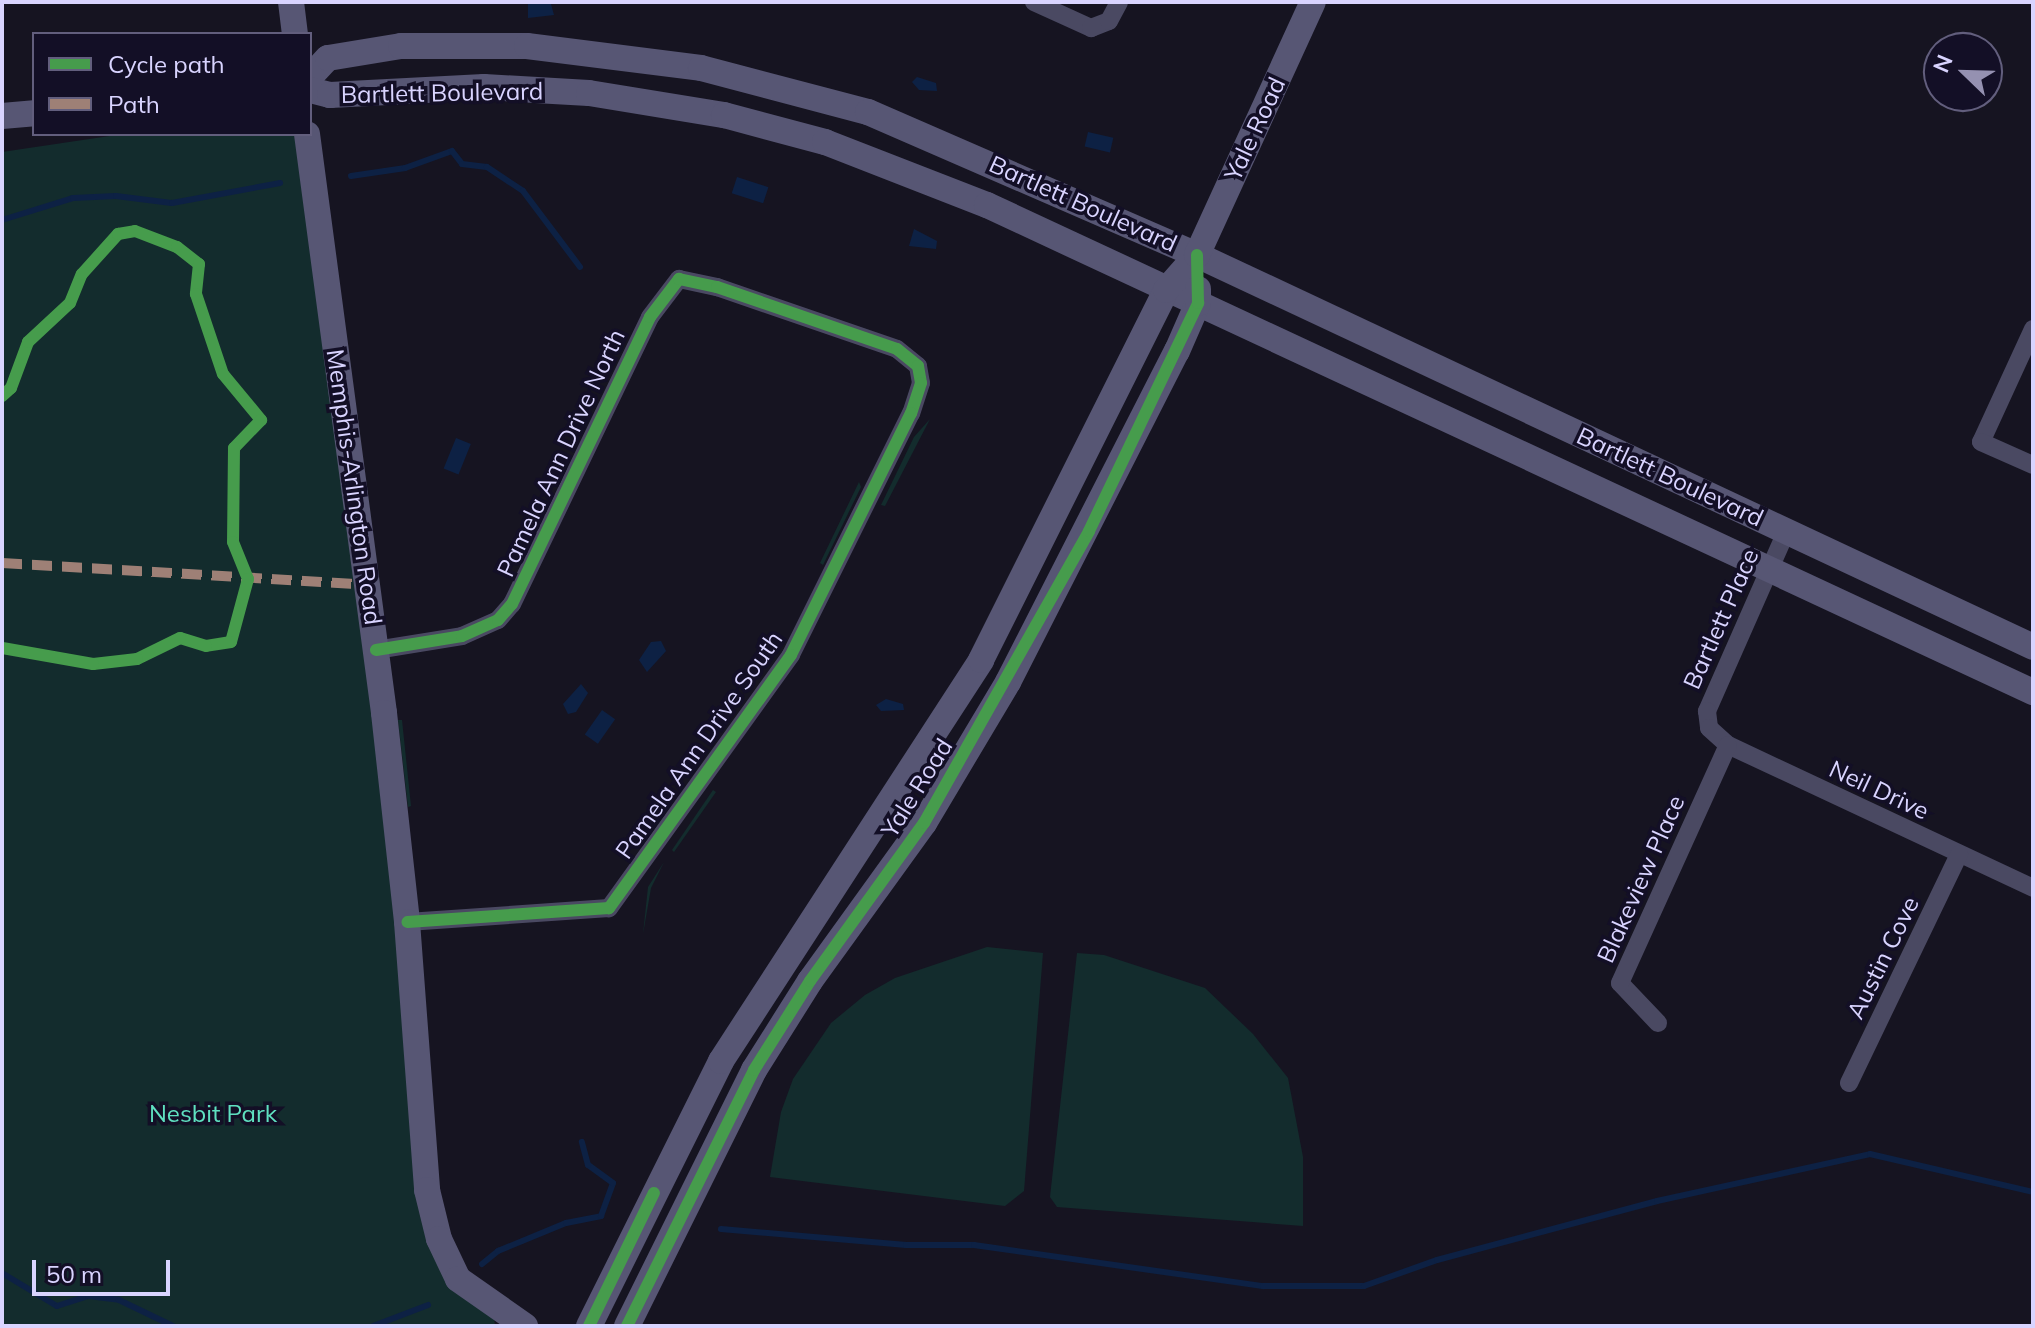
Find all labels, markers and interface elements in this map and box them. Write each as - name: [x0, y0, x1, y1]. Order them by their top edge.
- legend: [32, 32, 312, 136]
- north arrow: [1923, 32, 2003, 112]
- text: Cycle path: [108, 49, 225, 79]
- text: N: [1927, 50, 1959, 77]
- street label: Yale Road: [1218, 73, 1292, 185]
- street label: Bartlett Boulevard: [341, 77, 543, 109]
- text: Path: [108, 89, 160, 119]
- street label: Bartlett Boulevard: [985, 150, 1181, 258]
- street label: Pamela Ann Drive North: [491, 325, 631, 581]
- street label: Memphis-Arlington Road: [320, 347, 388, 627]
- street label: Bartlett Boulevard: [1572, 421, 1768, 533]
- street label: Bartlett Place: [1677, 544, 1765, 694]
- street label: Pamela Ann Drive South: [609, 626, 789, 864]
- street label: Yale Road: [875, 733, 959, 843]
- street label: Neil Drive: [1825, 754, 1933, 826]
- street label: Blakeview Place: [1591, 791, 1691, 967]
- street label: Austin Cove: [1841, 892, 1925, 1024]
- park label: Nesbit Park: [149, 1100, 277, 1128]
- scale bar: [36, 1244, 174, 1294]
- text: 50 m: [46, 1259, 102, 1289]

